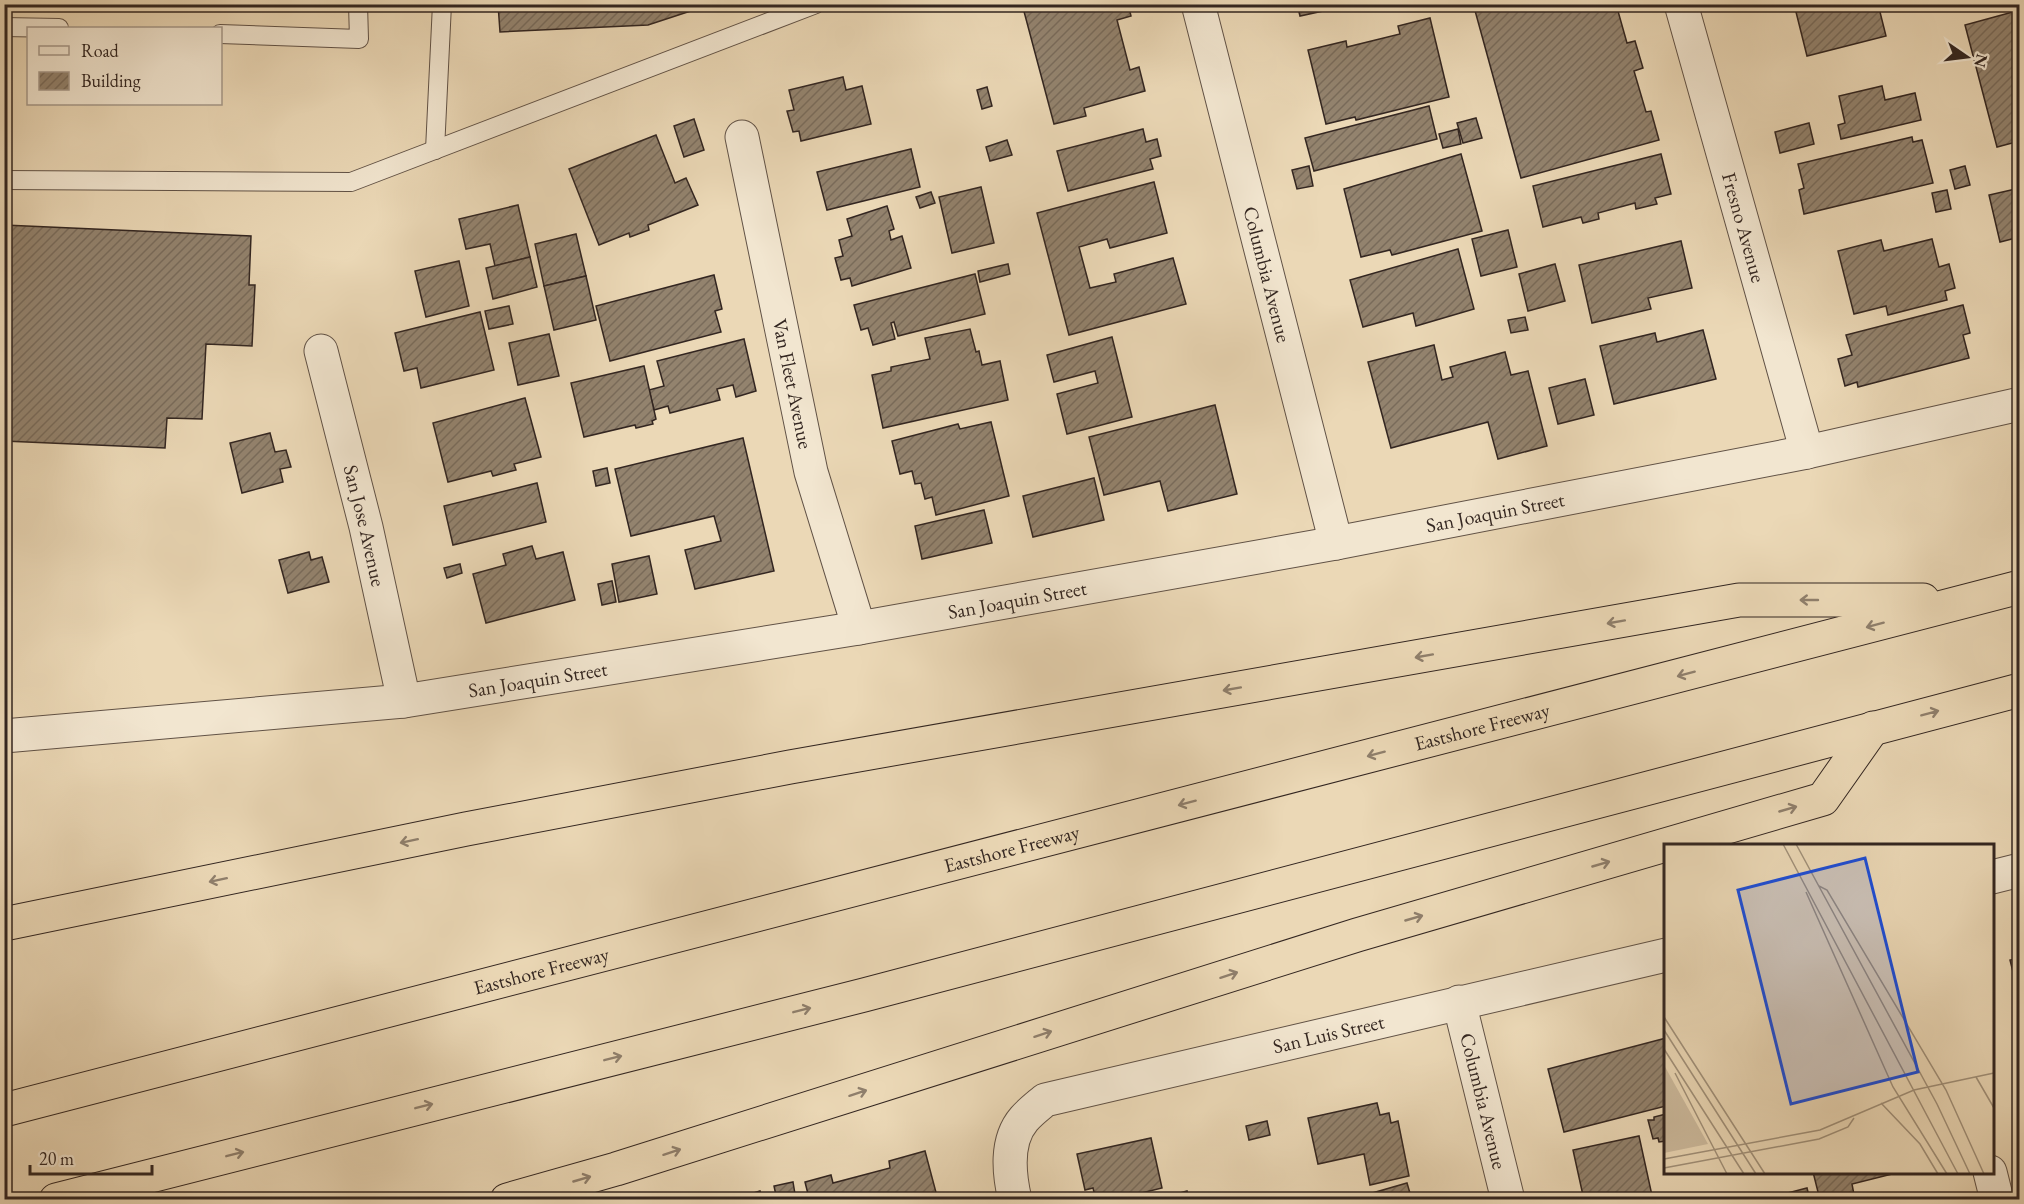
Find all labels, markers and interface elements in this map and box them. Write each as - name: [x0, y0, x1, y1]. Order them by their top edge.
- legend: [27, 27, 222, 105]
- north arrow: [1937, 27, 1997, 87]
- text: Road: [81, 39, 120, 62]
- text: N: [1969, 52, 1993, 69]
- text: Building: [81, 69, 141, 92]
- street label: Fresno Avenue: [1716, 169, 1772, 285]
- street label: Columbia Avenue: [1237, 204, 1297, 345]
- street label: Van Fleet Avenue: [767, 316, 819, 451]
- street label: San Jose Avenue: [338, 462, 392, 589]
- street label: San Joaquin Street: [1424, 486, 1567, 538]
- street label: San Joaquin Street: [946, 575, 1089, 625]
- one-way arrow: [1799, 594, 1819, 606]
- one-way arrow: [1606, 617, 1626, 628]
- one-way arrow: [1866, 619, 1885, 631]
- one-way arrow: [1414, 651, 1434, 662]
- street label: San Joaquin Street: [466, 655, 610, 704]
- one-way arrow: [1677, 668, 1696, 680]
- one-way arrow: [1222, 684, 1242, 695]
- street label: Eastshore Freeway: [1412, 696, 1553, 757]
- one-way arrow: [1920, 707, 1939, 718]
- one-way arrow: [1366, 749, 1385, 761]
- one-way arrow: [1178, 798, 1197, 810]
- one-way arrow: [1778, 803, 1797, 814]
- street label: Eastshore Freeway: [941, 818, 1082, 879]
- one-way arrow: [400, 836, 419, 847]
- inset map: [1664, 844, 1994, 1174]
- one-way arrow: [1591, 858, 1610, 869]
- one-way arrow: [209, 875, 228, 886]
- one-way arrow: [1404, 912, 1423, 923]
- street label: Eastshore Freeway: [471, 941, 612, 1001]
- one-way arrow: [1219, 969, 1238, 980]
- one-way arrow: [793, 1004, 812, 1016]
- street label: San Luis Street: [1270, 1008, 1387, 1059]
- one-way arrow: [1033, 1028, 1052, 1039]
- street label: Columbia Avenue: [1454, 1030, 1513, 1172]
- one-way arrow: [604, 1052, 623, 1064]
- one-way arrow: [848, 1087, 867, 1098]
- one-way arrow: [414, 1100, 433, 1112]
- scale bar: [30, 1138, 152, 1176]
- one-way arrow: [662, 1145, 681, 1156]
- text: 20 m: [39, 1147, 74, 1170]
- one-way arrow: [225, 1148, 244, 1160]
- one-way arrow: [572, 1173, 591, 1184]

